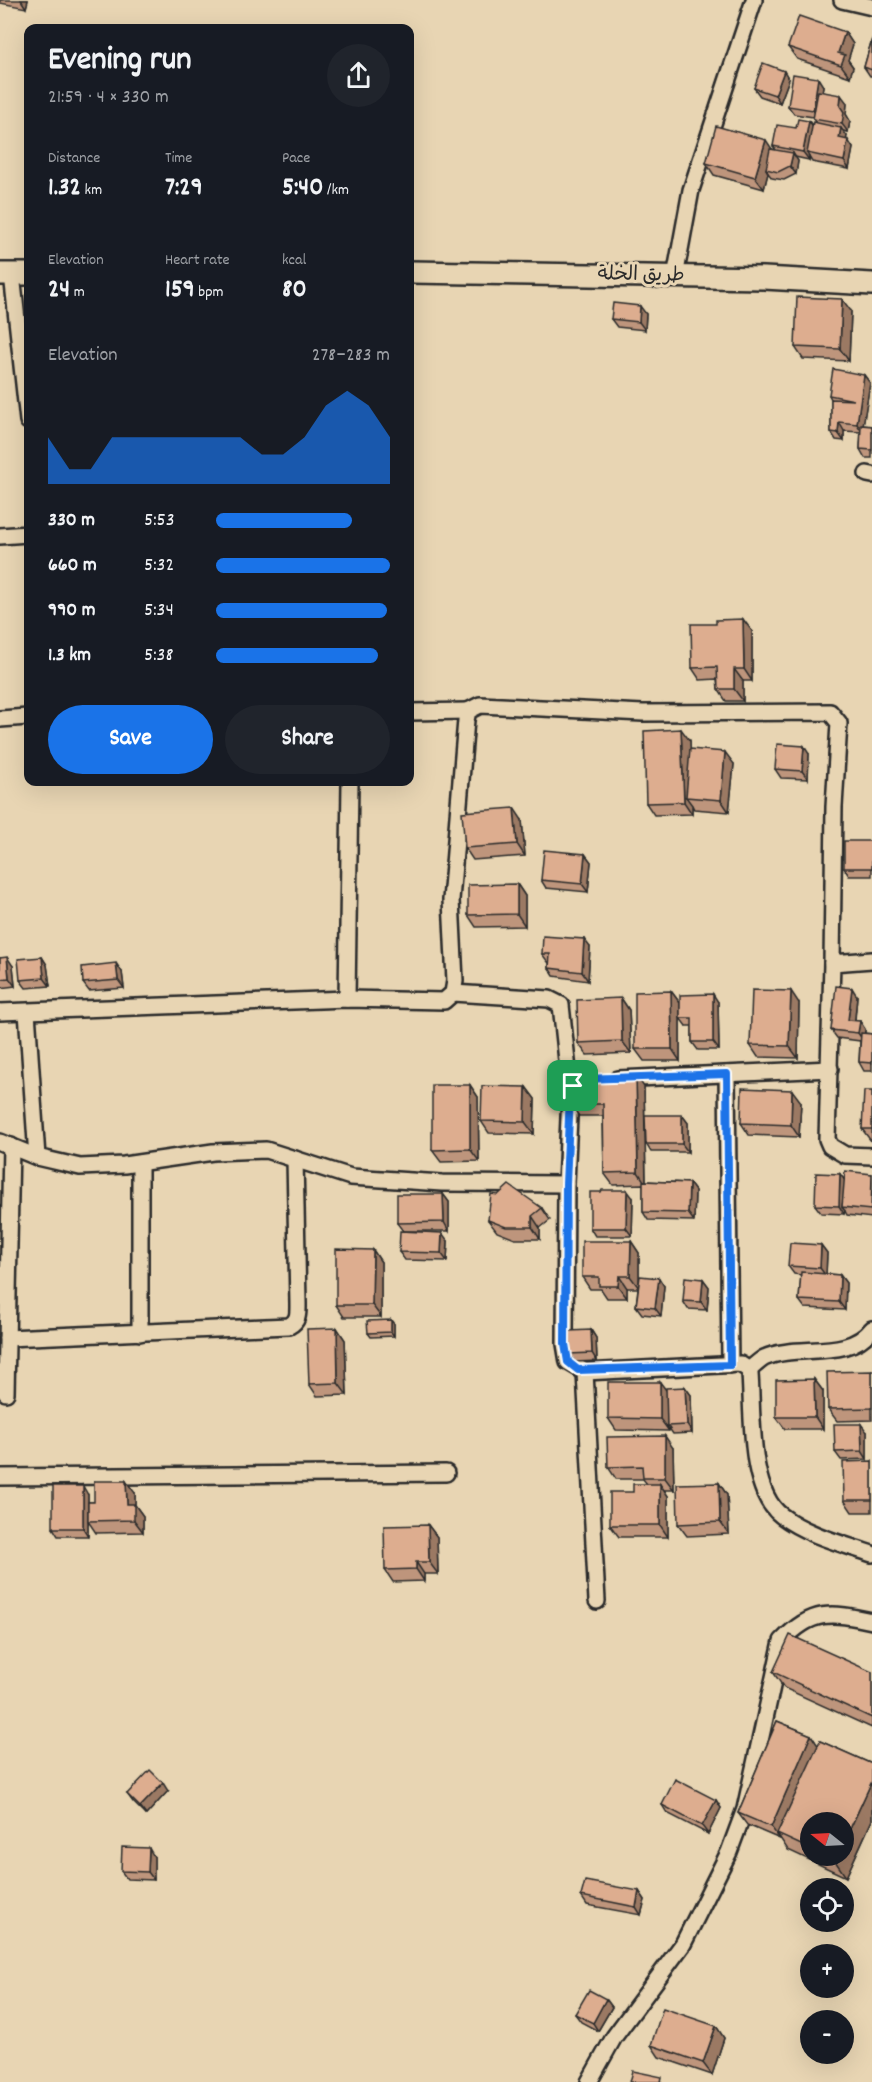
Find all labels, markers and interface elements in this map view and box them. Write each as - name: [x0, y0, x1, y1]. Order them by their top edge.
- text: Evening run: [48, 38, 192, 85]
- button: share: [327, 44, 390, 107]
- text: 21:59 · 4 × 330 m: [48, 84, 169, 112]
- text: Distance: [48, 147, 100, 170]
- text: Time: [165, 147, 192, 170]
- text: Pace: [282, 147, 310, 170]
- text: 1.32: [48, 170, 81, 207]
- text: 7:29: [165, 170, 203, 207]
- text: 5:40: [282, 170, 323, 207]
- text: km: [81, 179, 102, 202]
- text: /km: [323, 179, 349, 202]
- text: Elevation: [48, 249, 104, 272]
- text: Heart rate: [165, 249, 230, 272]
- text: kcal: [282, 249, 306, 272]
- street label: طريق الخلة: [597, 261, 685, 291]
- text: 24: [48, 272, 70, 309]
- text: 159: [165, 272, 195, 309]
- text: 80: [282, 272, 307, 309]
- text: m: [70, 281, 85, 304]
- text: bpm: [195, 281, 224, 304]
- text: Elevation: [48, 342, 118, 370]
- text: 278–283 m: [312, 342, 390, 370]
- text: 330 m: [48, 507, 95, 535]
- text: 5:53: [144, 507, 175, 535]
- text: 660 m: [48, 552, 97, 580]
- text: 5:32: [144, 552, 174, 580]
- text: 990 m: [48, 597, 96, 625]
- text: 5:34: [144, 597, 174, 625]
- text: 1.3 km: [48, 642, 91, 670]
- text: 5:38: [144, 642, 173, 670]
- button: Save: [48, 705, 213, 774]
- button: Share: [225, 705, 390, 774]
- pin: [547, 1060, 598, 1111]
- icon: arrive: [556, 1069, 589, 1102]
- north arrow: [800, 1812, 854, 1866]
- map controls: [800, 1812, 854, 2064]
- button: locate: [800, 1878, 854, 1932]
- button: +: [800, 1944, 854, 1998]
- button: −: [800, 2010, 854, 2064]

